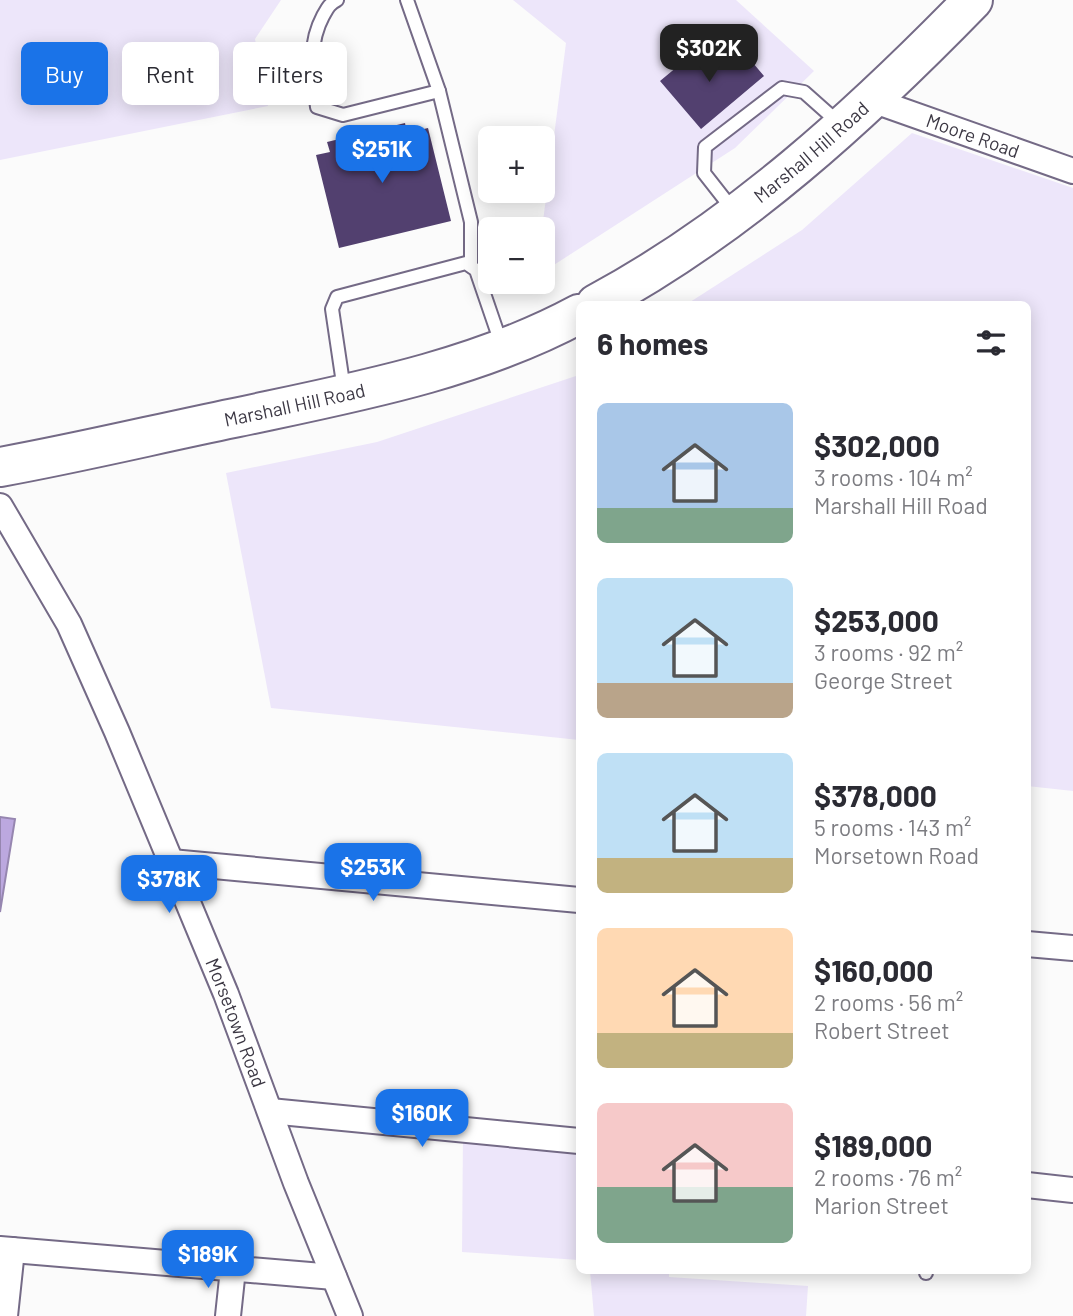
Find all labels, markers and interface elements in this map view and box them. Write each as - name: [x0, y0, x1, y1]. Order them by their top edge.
- pin: $302K: [660, 24, 758, 84]
- text: $302K: [676, 33, 742, 61]
- chip: Buy: [21, 42, 108, 105]
- chip: Rent: [122, 42, 219, 105]
- chip: Filters: [233, 42, 347, 105]
- street label: Marshall Hill Road: [749, 96, 873, 207]
- street label: Moore Road: [923, 108, 1023, 162]
- pin: $251K: [333, 125, 431, 185]
- map controls: [478, 126, 555, 294]
- button: +: [478, 126, 555, 203]
- text: $251K: [352, 134, 412, 162]
- button: −: [478, 217, 555, 294]
- icon: filters: [972, 324, 1010, 362]
- text: 6 homes: [597, 325, 708, 361]
- street label: Marshall Hill Road: [222, 378, 367, 431]
- text: $302,000: [814, 427, 940, 463]
- icon: home: [653, 431, 737, 515]
- text: 3 rooms · 104 m²: [814, 463, 973, 491]
- text: Marshall Hill Road: [814, 491, 988, 519]
- text: $253,000: [814, 602, 939, 638]
- icon: home: [653, 606, 737, 690]
- text: 3 rooms · 92 m²: [814, 638, 963, 666]
- text: George Street: [814, 666, 953, 694]
- text: $378,000: [814, 777, 937, 813]
- icon: home: [653, 781, 737, 865]
- text: 5 rooms · 143 m²: [814, 813, 972, 841]
- text: Morsetown Road: [814, 841, 979, 869]
- pin: $253K: [324, 844, 422, 903]
- text: $253K: [340, 852, 406, 880]
- pin: $378K: [120, 856, 218, 915]
- text: $378K: [137, 864, 201, 892]
- text: $160,000: [814, 952, 933, 988]
- street label: Morsetown Road: [201, 954, 271, 1090]
- icon: home: [653, 956, 737, 1040]
- text: 2 rooms · 56 m²: [814, 988, 963, 1016]
- text: Robert Street: [814, 1016, 950, 1044]
- pin: $160K: [373, 1090, 471, 1149]
- text: $160K: [391, 1098, 453, 1126]
- text: $189,000: [814, 1127, 932, 1163]
- icon: home: [653, 1131, 737, 1215]
- text: 2 rooms · 76 m²: [814, 1163, 962, 1191]
- text: Marion Street: [814, 1191, 949, 1219]
- pin: $189K: [159, 1230, 257, 1290]
- text: $189K: [178, 1239, 238, 1267]

